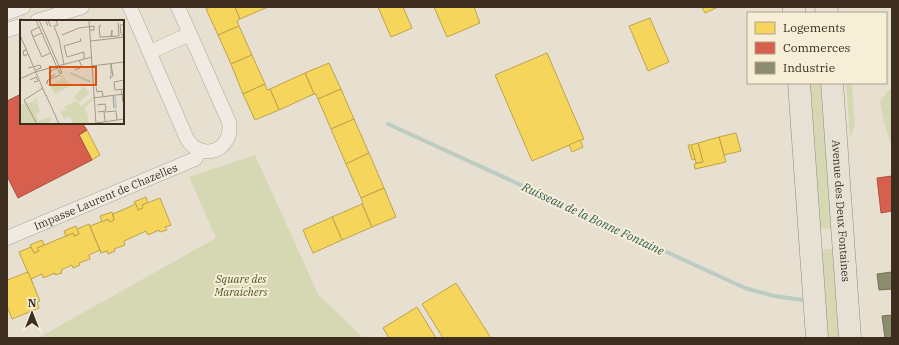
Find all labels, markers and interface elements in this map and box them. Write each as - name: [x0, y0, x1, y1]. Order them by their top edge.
- legend: [747, 12, 887, 84]
- inset map: [20, 20, 124, 124]
- text: Logements: [783, 20, 846, 35]
- text: Commerces: [783, 40, 851, 55]
- text: Industrie: [783, 60, 835, 75]
- street label: Avenue des Deux Fontaines: [829, 139, 853, 282]
- street label: Impasse Laurent de Chazelles: [32, 160, 180, 233]
- water label: Ruisseau de la Bonne Fontaine: [519, 179, 667, 258]
- park label: Square des Maraichers: [213, 272, 269, 299]
- north arrow: [12, 293, 52, 333]
- text: N: [28, 296, 37, 310]

